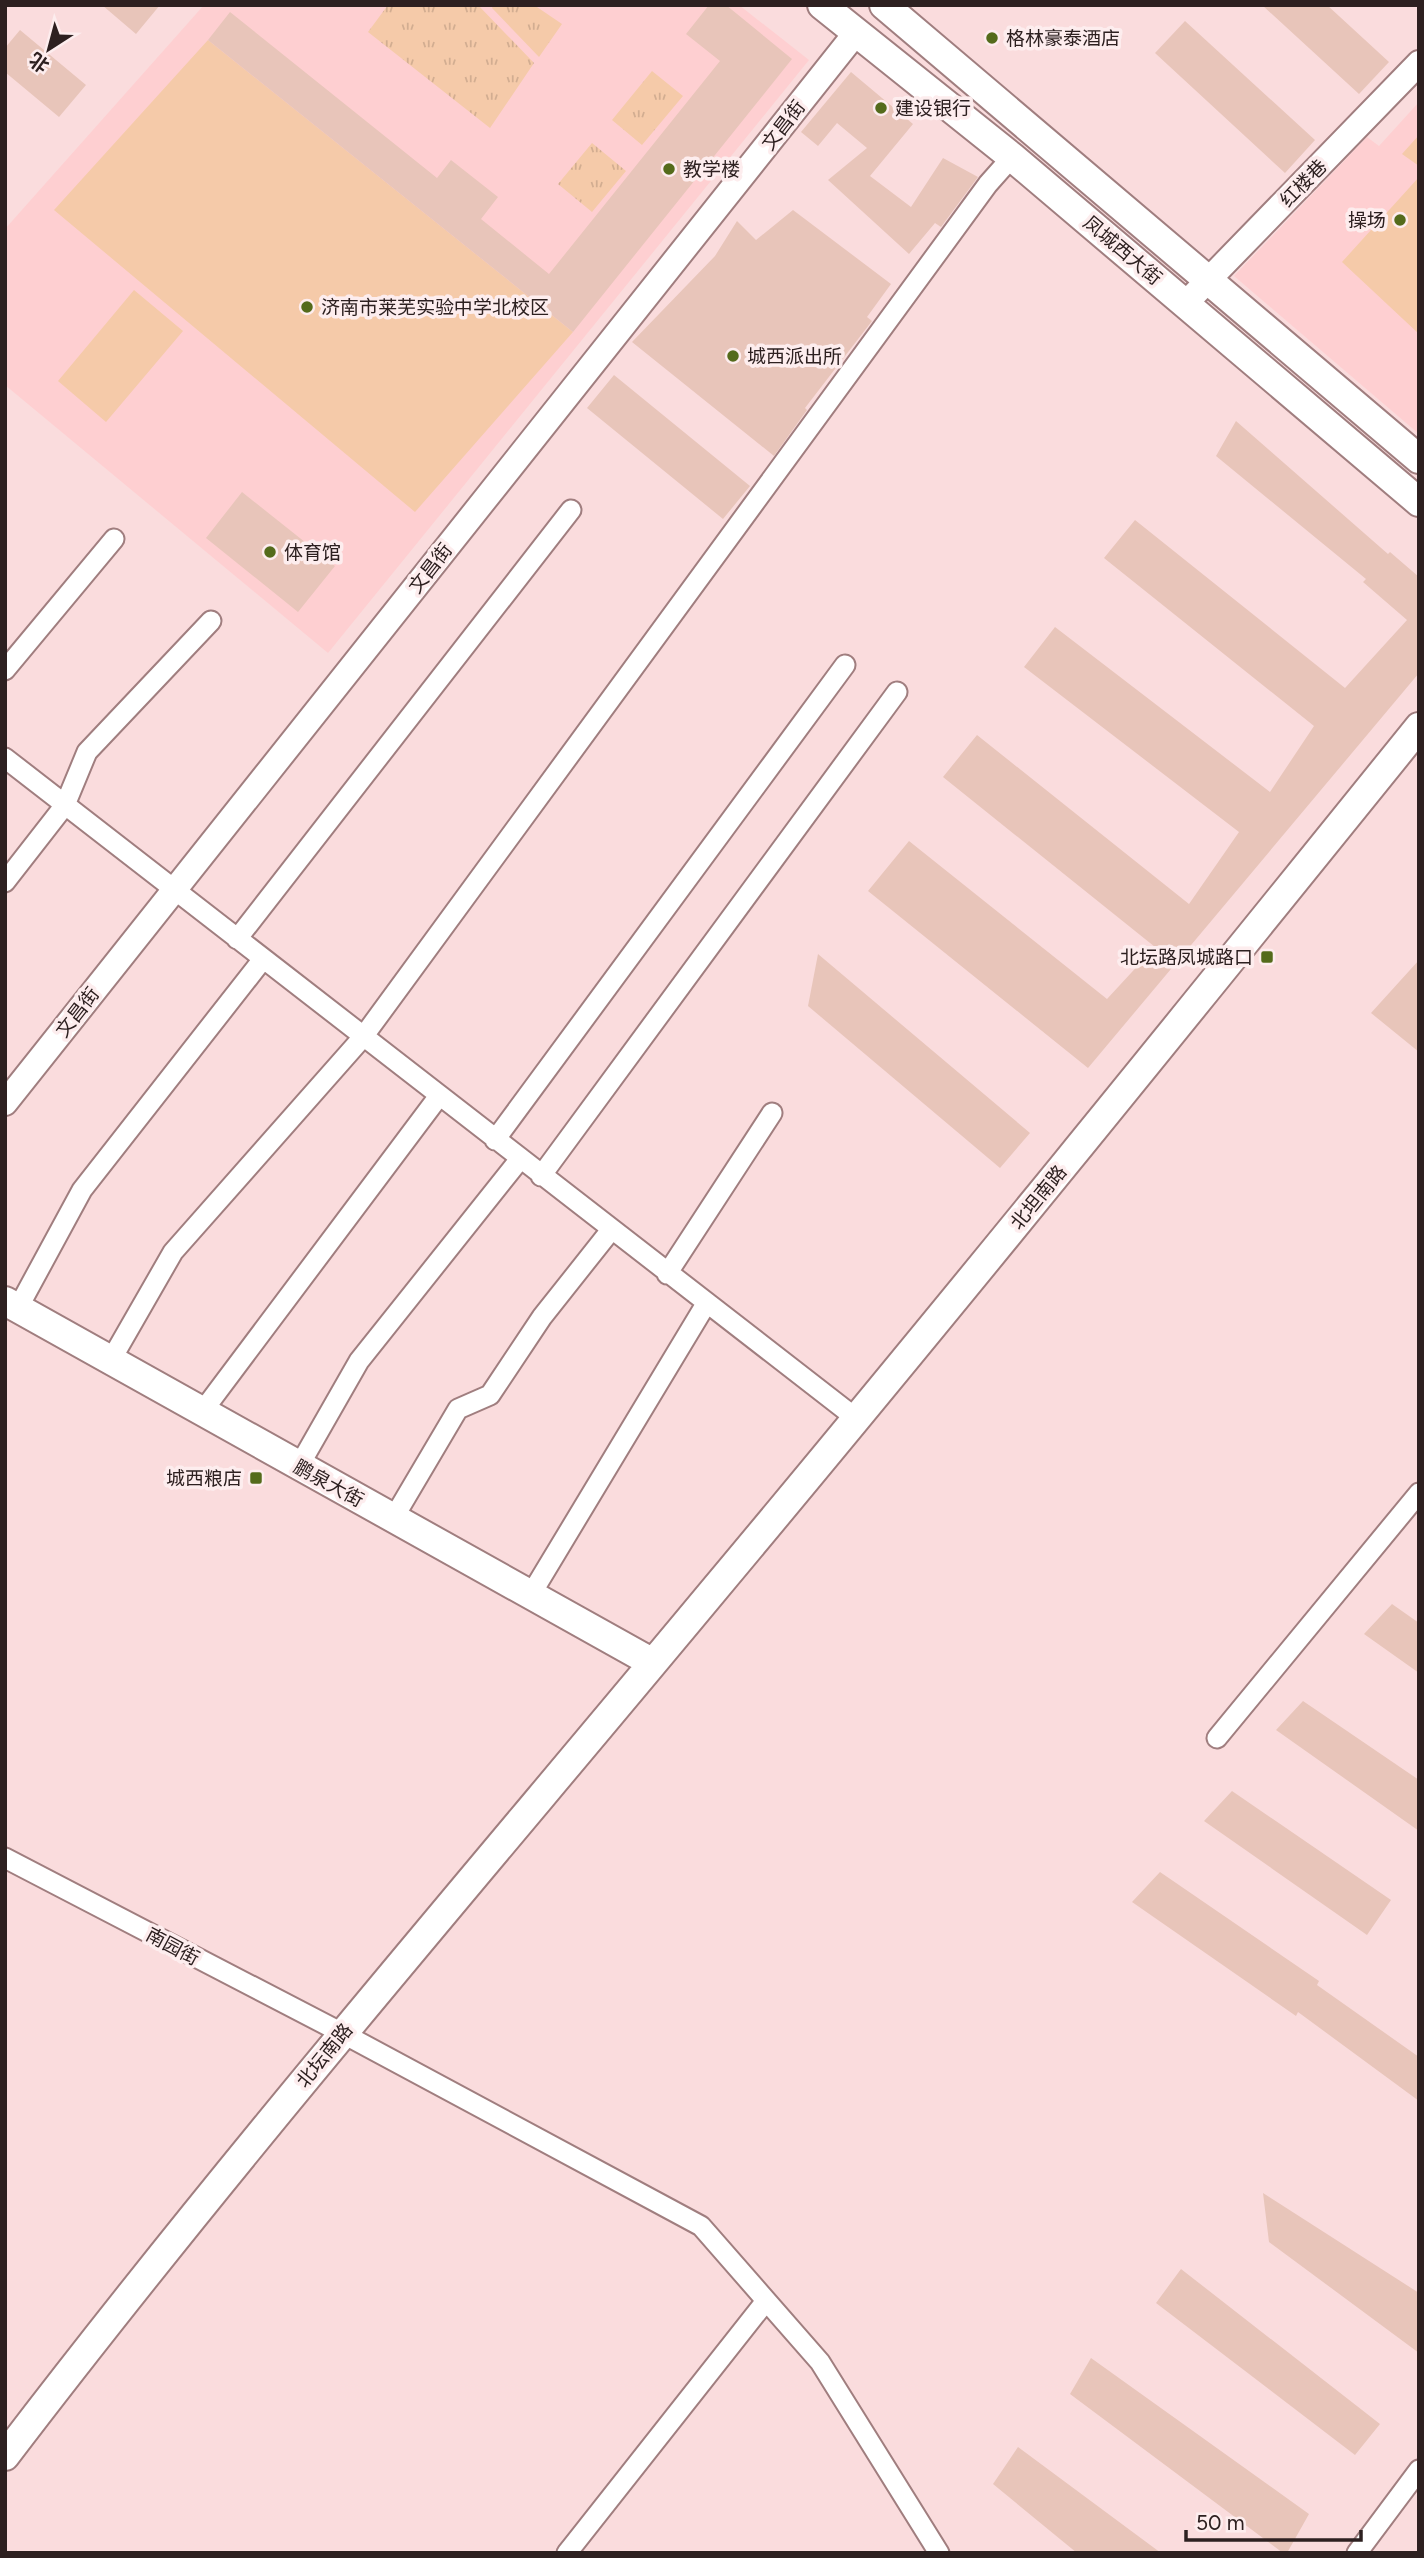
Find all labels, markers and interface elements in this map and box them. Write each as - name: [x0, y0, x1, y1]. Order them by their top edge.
- north arrow: [14, 14, 84, 84]
- place label: 格林豪泰酒店: [1006, 27, 1120, 50]
- marker: 格林豪泰酒店: [984, 30, 1000, 46]
- text: 北: [25, 47, 54, 77]
- street label: 文昌街: [757, 96, 810, 155]
- place label: 建设银行: [895, 97, 971, 120]
- marker: 建设银行: [873, 100, 889, 116]
- street label: 红楼巷: [1275, 155, 1331, 212]
- place label: 教学楼: [683, 158, 740, 181]
- marker: 教学楼: [661, 161, 677, 177]
- place label: 操场: [1348, 209, 1386, 232]
- street label: 凤城西大街: [1079, 211, 1166, 290]
- marker: 操场: [1392, 212, 1408, 228]
- place label: 济南市莱芜实验中学北校区: [321, 296, 549, 319]
- marker: 济南市莱芜实验中学北校区: [299, 299, 315, 315]
- place label: 城西派出所: [747, 345, 842, 368]
- marker: 城西派出所: [725, 348, 741, 364]
- street label: 文昌街: [404, 539, 457, 598]
- place label: 体育馆: [284, 541, 341, 564]
- marker: 体育馆: [262, 544, 278, 560]
- place label: 北坛路凤城路口: [1120, 946, 1253, 969]
- marker: 北坛路凤城路口: [1259, 949, 1275, 965]
- street label: 文昌街: [51, 983, 104, 1042]
- street label: 北坦南路: [1006, 1161, 1071, 1234]
- street label: 鹏泉大街: [290, 1455, 368, 1512]
- place label: 城西粮店: [166, 1467, 242, 1490]
- marker: 城西粮店: [248, 1470, 264, 1486]
- street label: 南园街: [142, 1923, 203, 1970]
- street label: 北坛南路: [292, 2019, 357, 2092]
- scale bar: [1186, 2498, 1361, 2542]
- text: 50 m: [1196, 2510, 1245, 2535]

